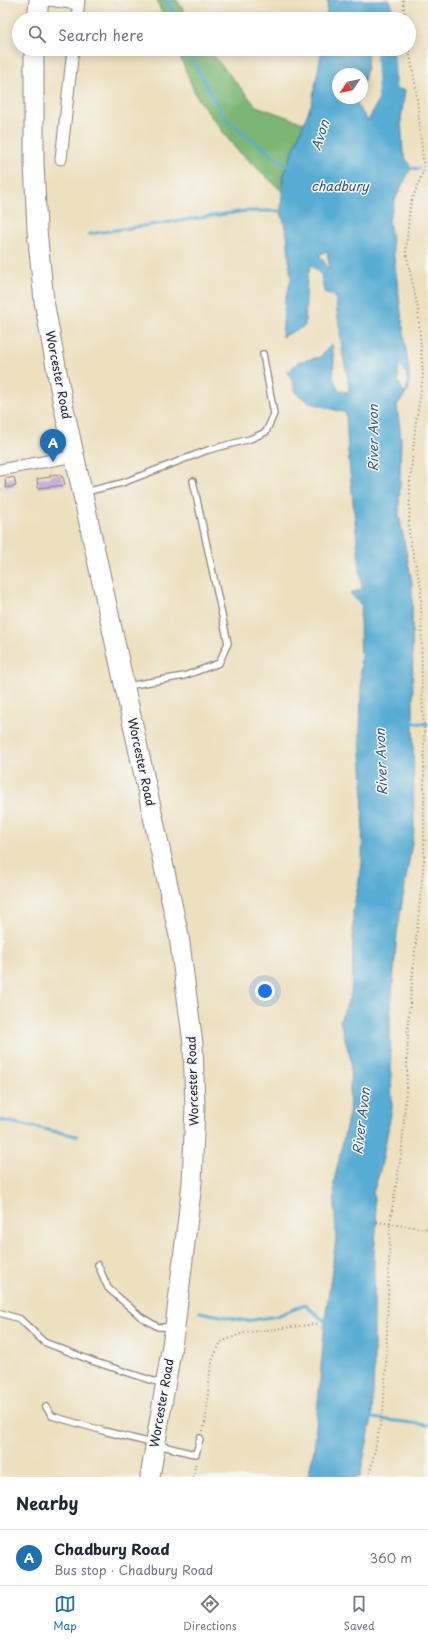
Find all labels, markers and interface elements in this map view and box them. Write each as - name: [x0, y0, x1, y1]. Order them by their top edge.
- search box: [12, 12, 416, 56]
- icon: search: [26, 23, 48, 45]
- text: Search here: [58, 23, 144, 46]
- north arrow: [332, 68, 368, 104]
- water label: Avon: [306, 116, 334, 152]
- water label: chadbury: [311, 176, 370, 195]
- street label: Worcester Road: [42, 329, 76, 421]
- water label: River Avon: [363, 403, 382, 472]
- pin: A: [40, 429, 66, 462]
- street label: Worcester Road: [124, 716, 160, 808]
- water label: River Avon: [370, 727, 391, 796]
- your location: [255, 981, 275, 1001]
- street label: Worcester Road: [181, 1036, 203, 1126]
- water label: River Avon: [347, 1085, 374, 1155]
- street label: Worcester Road: [144, 1357, 178, 1449]
- text: Nearby: [16, 1490, 78, 1516]
- text: Chadbury Road: [54, 1537, 170, 1560]
- text: A: [24, 1548, 34, 1567]
- text: 360 m: [369, 1548, 412, 1567]
- text: Bus stop · Chadbury Road: [54, 1560, 213, 1579]
- tab: Map: [53, 1593, 77, 1634]
- tab: Directions: [183, 1593, 237, 1634]
- tab: Saved: [343, 1593, 375, 1634]

